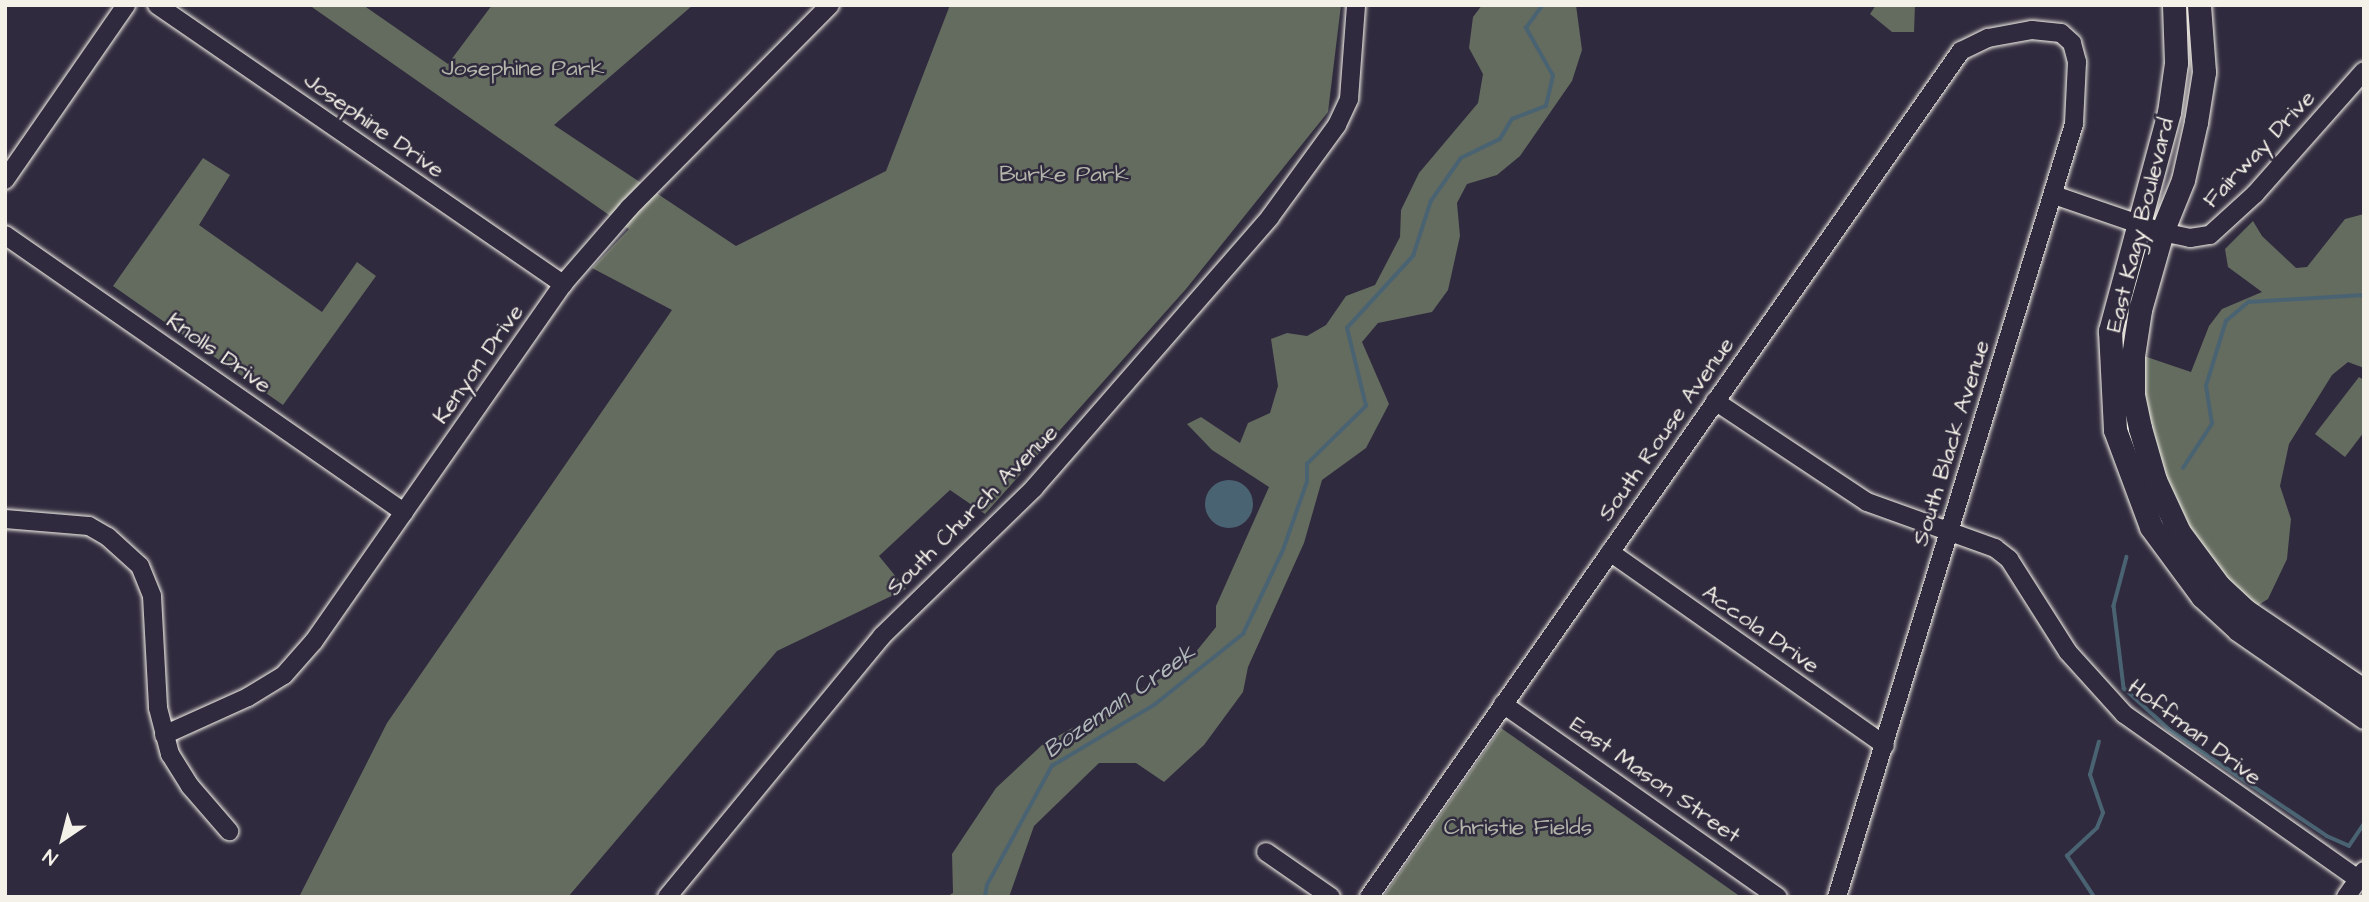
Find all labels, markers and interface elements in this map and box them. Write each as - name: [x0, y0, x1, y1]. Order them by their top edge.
- park label: Josephine Park: [441, 54, 605, 82]
- street label: Josephine Drive: [298, 66, 450, 184]
- street label: Fairway Drive: [2197, 84, 2321, 214]
- street label: East Kagy Boulevard: [2100, 115, 2180, 335]
- park label: Burke Park: [999, 160, 1129, 188]
- street label: Kenyon Drive: [427, 299, 529, 429]
- street label: Knolls Drive: [161, 307, 277, 399]
- street label: South Rouse Avenue: [1592, 332, 1740, 526]
- street label: South Black Avenue: [1907, 337, 1995, 549]
- street label: South Church Avenue: [880, 418, 1064, 602]
- street label: Accola Drive: [1697, 578, 1825, 680]
- water label: Bozeman Creek: [1038, 639, 1202, 765]
- street label: Hoffman Drive: [2123, 673, 2267, 791]
- street label: East Mason Street: [1564, 711, 1746, 849]
- north arrow: [28, 804, 98, 874]
- park label: Christie Fields: [1444, 813, 1592, 841]
- text: N: [38, 842, 63, 871]

